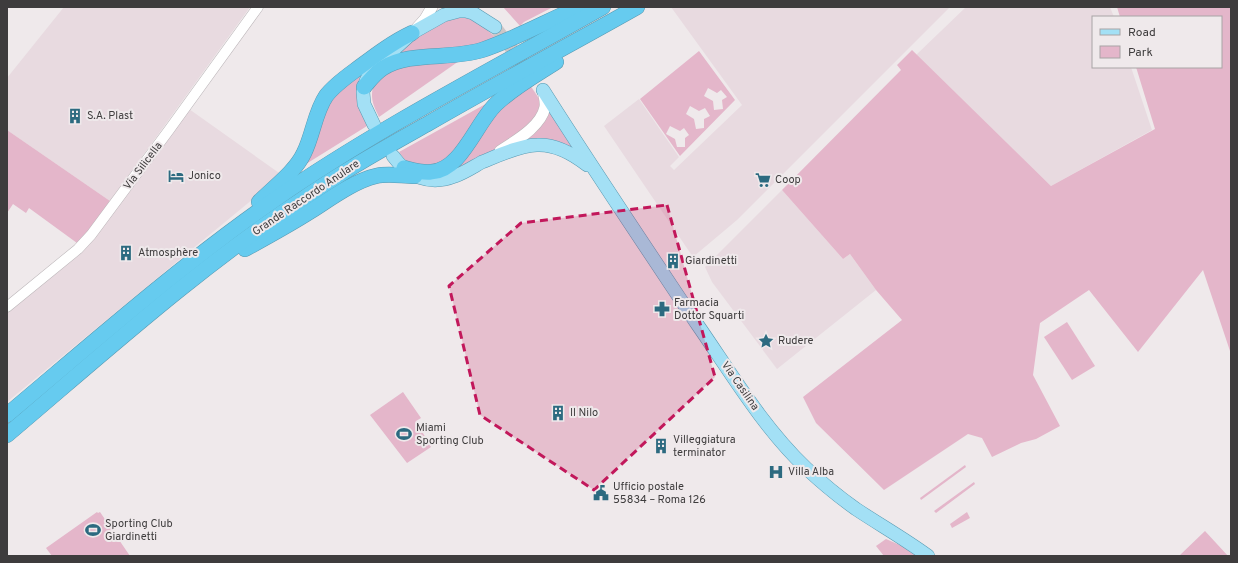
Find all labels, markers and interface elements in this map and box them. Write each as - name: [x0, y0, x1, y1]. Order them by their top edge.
- legend: [1092, 16, 1222, 68]
- text: Road: [1128, 25, 1156, 41]
- text: Park: [1128, 45, 1153, 61]
- building icon: S.A. Plast: [66, 107, 84, 125]
- place label: S.A. Plast: [87, 109, 133, 123]
- street label: Via Silicella: [120, 139, 166, 193]
- street label: Grande Raccordo Anulare: [250, 157, 362, 239]
- hotel icon: Jonico: [167, 167, 185, 185]
- place label: Jonico: [188, 169, 221, 183]
- supermarket icon: Coop: [754, 171, 772, 189]
- place label: Coop: [775, 173, 801, 187]
- building icon: Atmosphère: [117, 244, 135, 262]
- place label: Atmosphère: [138, 246, 198, 260]
- building icon: Giardinetti: [664, 252, 682, 270]
- place label: Giardinetti: [685, 254, 737, 268]
- place label: Farmacia Dottor Squarti: [674, 296, 744, 323]
- pharmacy icon: Farmacia Dottor Squarti: [653, 300, 671, 318]
- place icon: Rudere: [757, 332, 775, 350]
- place label: Rudere: [778, 334, 814, 348]
- street label: Via Casilina: [718, 359, 762, 413]
- building icon: Il Nilo: [549, 404, 567, 422]
- place label: Il Nilo: [570, 406, 598, 420]
- place label: Miami Sporting Club: [416, 421, 484, 448]
- sports icon: Miami Sporting Club: [395, 425, 413, 443]
- place label: Villeggiatura terminator: [673, 433, 736, 460]
- building icon: Villeggiatura terminator: [652, 437, 670, 455]
- hospital icon: Villa Alba: [767, 463, 785, 481]
- place label: Villa Alba: [788, 465, 834, 479]
- place label: Ufficio postale 55834 – Roma 126: [613, 480, 706, 507]
- public building icon: Ufficio postale 55834 – Roma 126: [592, 484, 610, 502]
- place label: Sporting Club Giardinetti: [105, 517, 173, 544]
- sports icon: Sporting Club Giardinetti: [84, 521, 102, 539]

